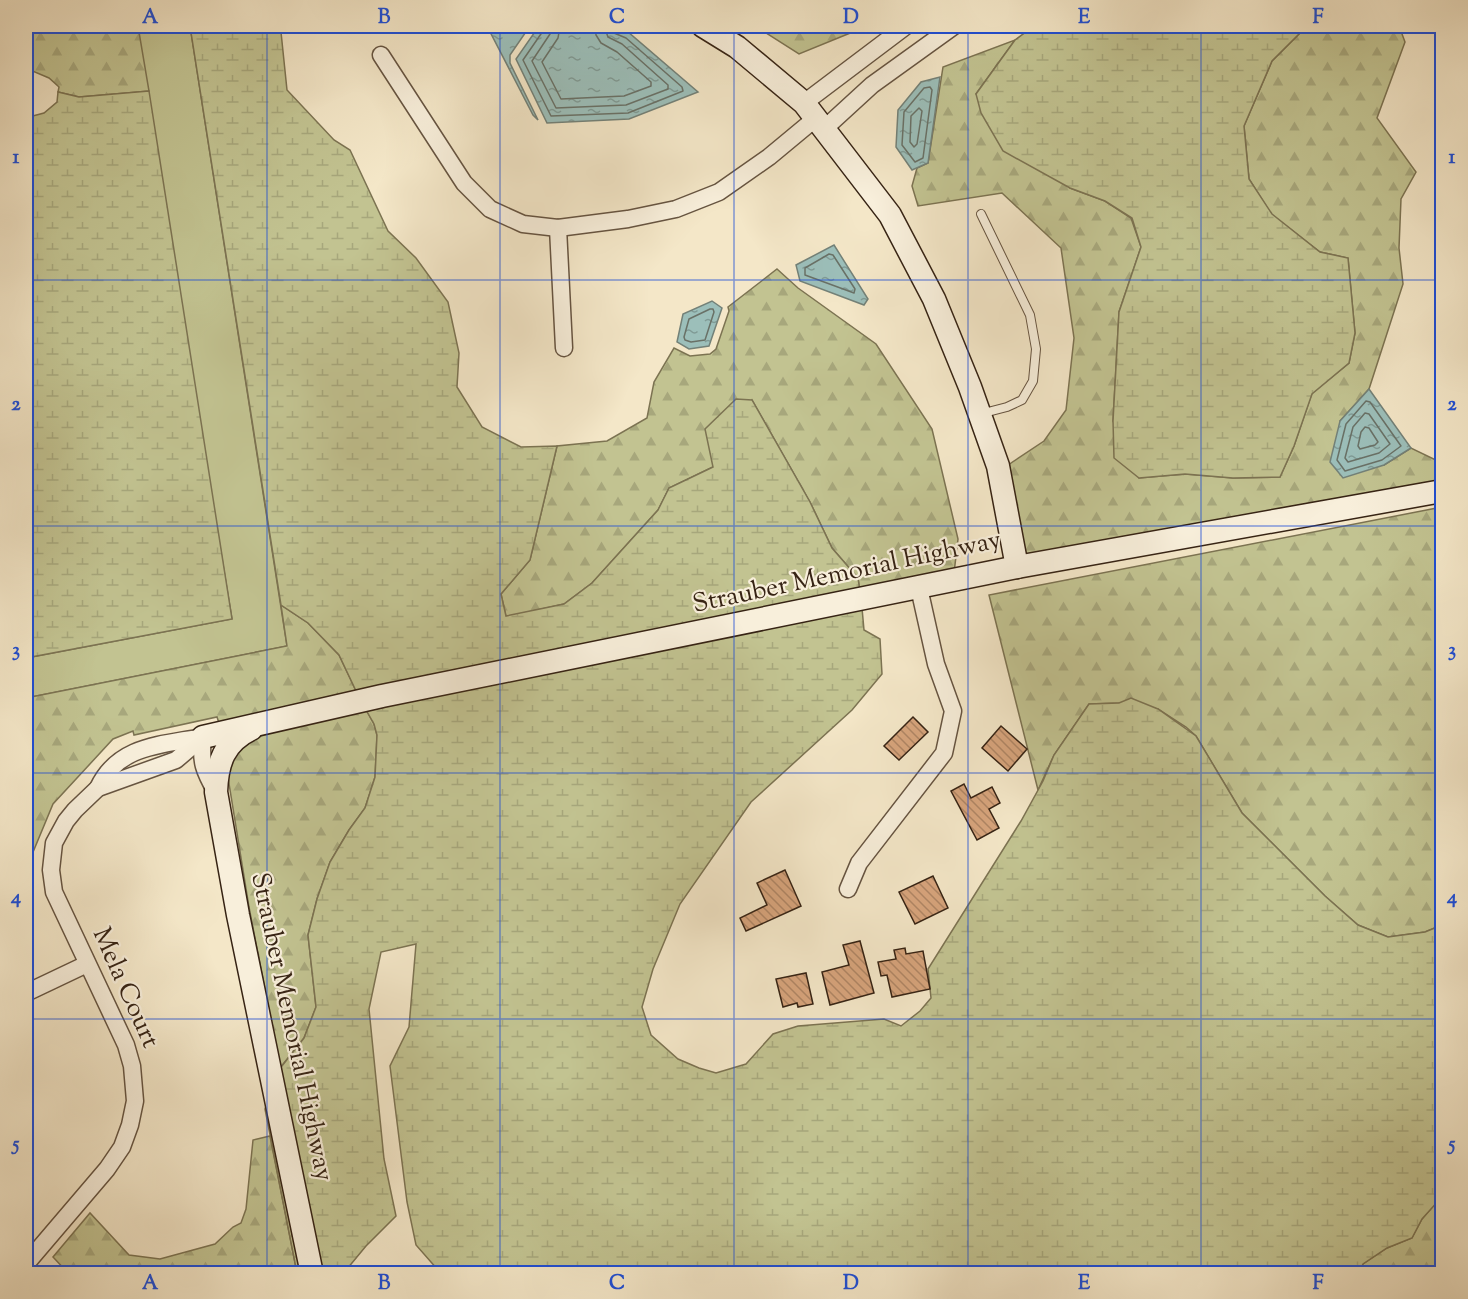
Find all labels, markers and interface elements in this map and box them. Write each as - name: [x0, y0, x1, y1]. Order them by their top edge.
- text: A: [142, 4, 159, 33]
- text: B: [378, 4, 391, 33]
- text: C: [609, 4, 625, 33]
- text: D: [843, 4, 859, 33]
- text: E: [1078, 4, 1091, 33]
- text: F: [1312, 4, 1324, 33]
- text: 1: [13, 144, 20, 173]
- text: 1: [1449, 144, 1456, 173]
- text: 2: [11, 391, 21, 420]
- text: 2: [1447, 391, 1457, 420]
- street label: Strauber Memorial Highway: [689, 522, 1005, 624]
- text: 3: [12, 637, 20, 666]
- text: 3: [1448, 637, 1456, 666]
- street label: Strauber Memorial Highway: [240, 869, 342, 1185]
- text: 4: [10, 884, 21, 913]
- text: 4: [1446, 884, 1457, 913]
- street label: Mela Court: [82, 922, 168, 1054]
- text: 5: [11, 1131, 20, 1160]
- text: 5: [1447, 1131, 1456, 1160]
- text: A: [142, 1270, 159, 1299]
- text: B: [378, 1270, 391, 1299]
- text: C: [609, 1270, 625, 1299]
- text: D: [843, 1270, 859, 1299]
- text: E: [1078, 1270, 1091, 1299]
- text: F: [1312, 1270, 1324, 1299]

